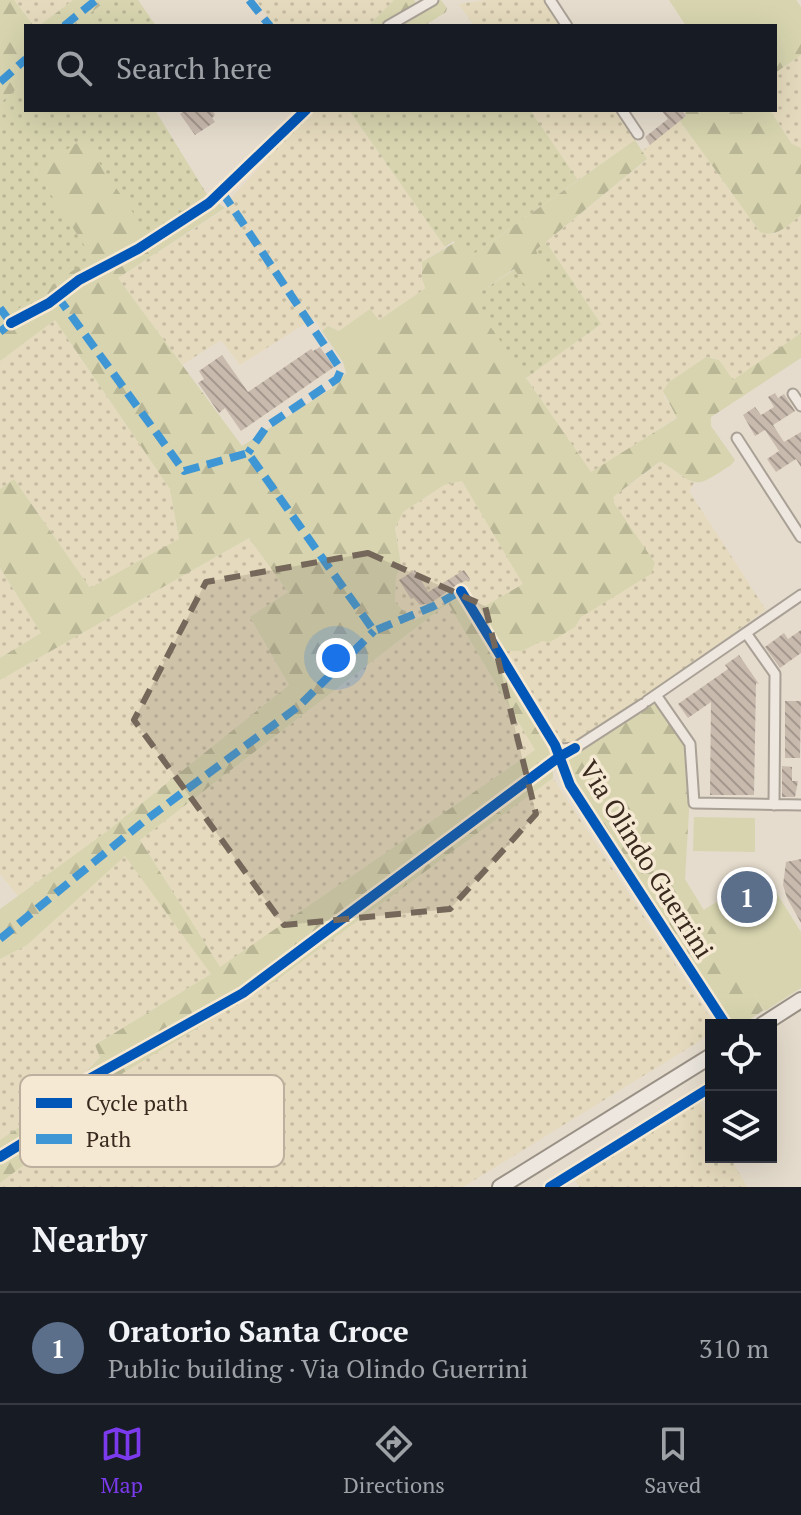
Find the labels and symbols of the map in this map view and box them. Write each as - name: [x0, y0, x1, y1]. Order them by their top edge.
- your location: [316, 638, 356, 678]
- street label: Via Olindo Guerrini: [572, 754, 722, 964]
- pin: 1: [721, 867, 773, 927]
- legend: [20, 1075, 284, 1167]
- text: Cycle path: [86, 1088, 188, 1117]
- text: Path: [86, 1124, 131, 1153]

